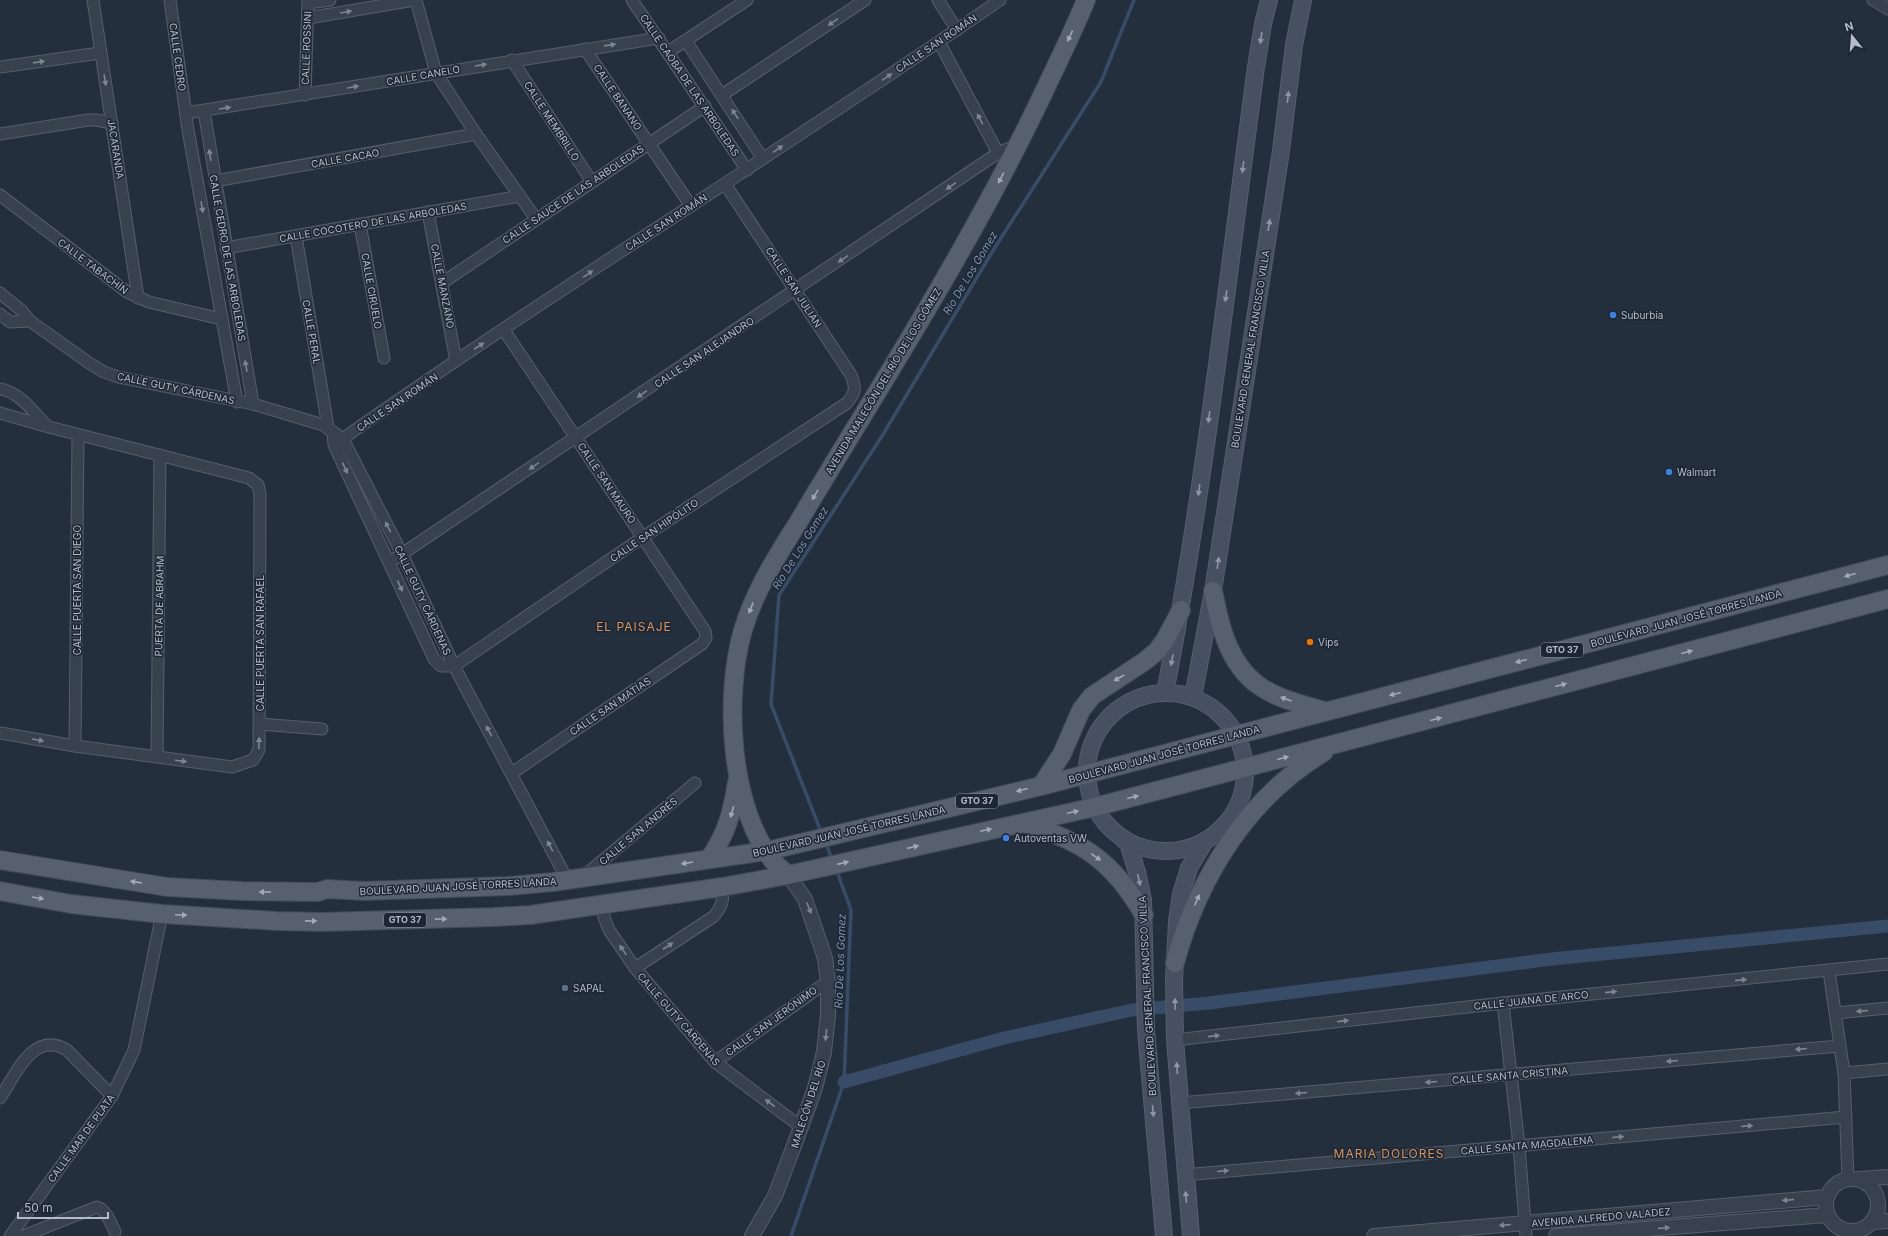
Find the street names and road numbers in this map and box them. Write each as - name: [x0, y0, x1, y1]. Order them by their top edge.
- street label: CALLE ROSSINI: [299, 11, 313, 85]
- street label: CALLE SAN ROMÁN: [893, 11, 979, 75]
- street label: CALLE CAOBA DE LAS ARBOLEDAS: [638, 12, 742, 158]
- street label: CALLE CEDRO: [167, 22, 189, 92]
- street label: CALLE BANANO: [591, 62, 645, 133]
- street label: CALLE CANELO: [385, 63, 461, 87]
- street label: CALLE MEMBRILLO: [522, 79, 582, 163]
- street label: JACARANDA: [105, 118, 127, 180]
- street label: CALLE SAUCE DE LAS ARBOLEDAS: [500, 142, 646, 246]
- street label: CALLE CACAO: [310, 146, 380, 170]
- street label: CALLE CEDRO DE LAS ARBOLEDAS: [207, 174, 249, 342]
- street label: CALLE SAN ROMÁN: [622, 190, 709, 253]
- street label: CALLE COCOTERO DE LAS ARBOLEDAS: [278, 200, 468, 244]
- street label: CALLE TABACHÍN: [56, 235, 131, 296]
- street label: CALLE MANZANO: [429, 243, 457, 330]
- street label: CALLE SAN JULIÁN: [763, 244, 825, 330]
- street label: BOULEVARD GENERAL FRANCISCO VILLA: [1228, 249, 1272, 449]
- street label: CALLE CIRUELO: [359, 252, 385, 330]
- street label: AVENIDA MALECÓN DEL RÍO DE LOS GÓMEZ: [822, 285, 943, 476]
- street label: CALLE PERAL: [300, 299, 324, 366]
- street label: CALLE SAN ALEJANDRO: [652, 314, 756, 390]
- street label: CALLE GUTY CÁRDENAS: [116, 369, 236, 406]
- street label: CALLE SAN ROMÁN: [354, 370, 440, 434]
- street label: CALLE SAN MAURO: [575, 440, 639, 526]
- street label: CALLE SAN HIPÓLITO: [607, 495, 701, 564]
- street label: CALLE PUERTA SAN DIEGO: [71, 524, 83, 655]
- street label: CALLE GUTY CÁRDENAS: [392, 543, 455, 657]
- street label: PUERTA DE ABRAHM: [152, 555, 166, 657]
- street label: CALLE PUERTA SAN RAFAEL: [254, 575, 266, 711]
- street label: BOULEVARD JUAN JOSÉ TORRES LANDA: [1589, 586, 1783, 649]
- road number: GTO 37: [1541, 643, 1583, 657]
- street label: CALLE SAN MATÍAS: [567, 674, 653, 738]
- street label: BOULEVARD JUAN JOSÉ TORRES LANDA: [1067, 722, 1261, 785]
- street label: CALLE SAN ANDRÉS: [596, 794, 680, 867]
- road number: GTO 37: [956, 794, 998, 808]
- street label: BOULEVARD JUAN JOSÉ TORRES LANDA: [751, 802, 947, 859]
- street label: BOULEVARD JUAN JOSÉ TORRES LANDA: [359, 874, 557, 897]
- street label: BOULEVARD GENERAL FRANCISCO VILLA: [1136, 896, 1158, 1096]
- road number: GTO 37: [384, 913, 426, 927]
- street label: CALLE GUTY CÁRDENAS: [635, 969, 724, 1068]
- street label: CALLE SAN JERÓNIMO: [722, 983, 820, 1058]
- street label: CALLE JUANA DE ARCO: [1473, 988, 1589, 1012]
- street label: MALECÓN DEL RÍO: [787, 1058, 828, 1149]
- street label: CALLE SANTA CRISTINA: [1451, 1064, 1569, 1086]
- street label: CALLE MAR DE PLATA: [45, 1092, 117, 1184]
- street label: CALLE SANTA MAGDALENA: [1460, 1133, 1594, 1157]
- street label: AVENIDA ALFREDO VALADEZ: [1531, 1205, 1671, 1229]

